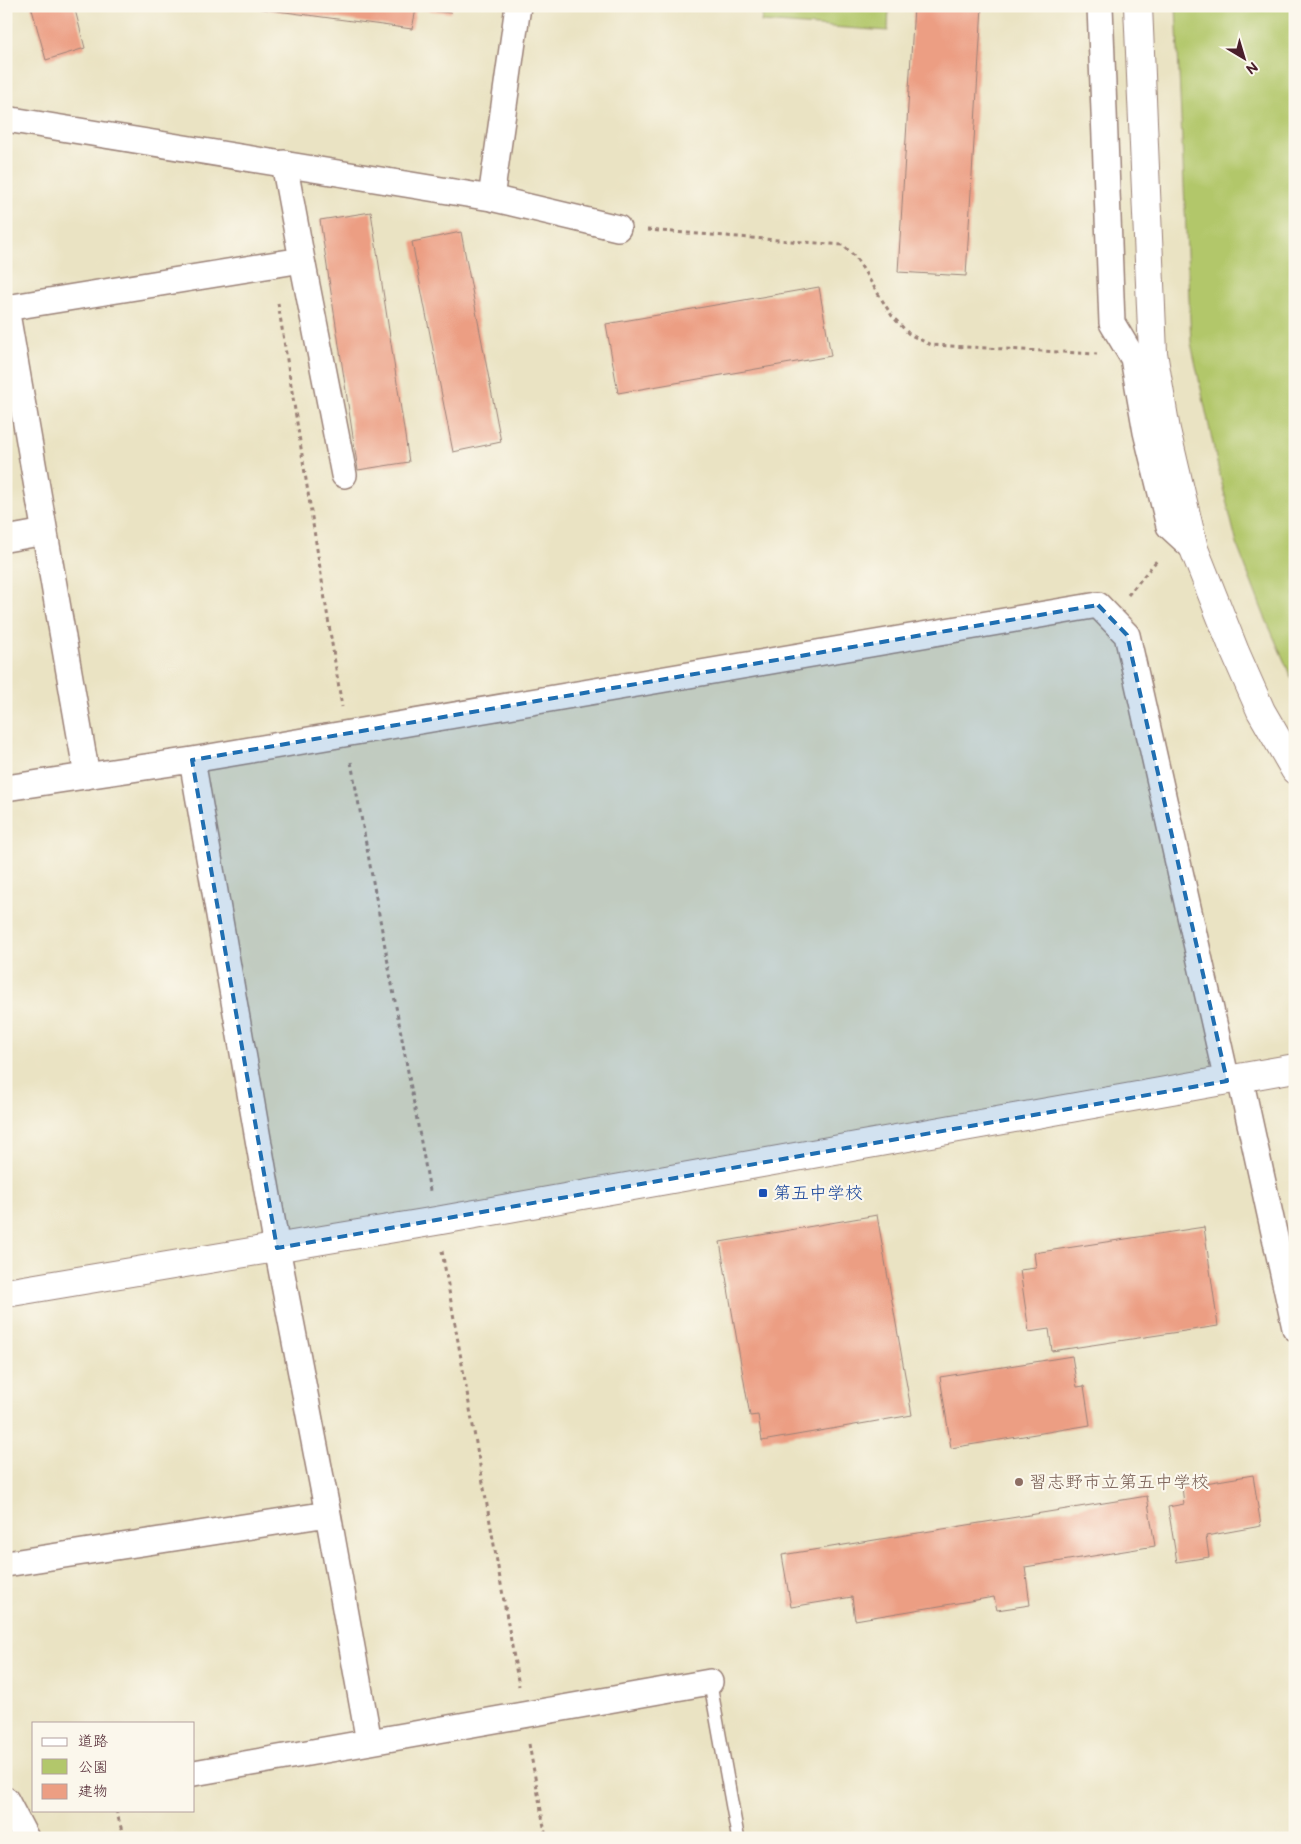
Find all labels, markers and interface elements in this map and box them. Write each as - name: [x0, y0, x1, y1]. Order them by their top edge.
- north arrow: [1218, 32, 1268, 82]
- text: N: [1242, 58, 1261, 78]
- place label: 第五中学校: [773, 1183, 863, 1204]
- marker: 第五中学校: [757, 1187, 769, 1199]
- place label: 習志野市立第五中学校: [1029, 1472, 1209, 1493]
- marker: 習志野市立第五中学校: [1013, 1476, 1025, 1488]
- legend: [32, 1722, 195, 1812]
- text: 道路: [78, 1732, 108, 1751]
- text: 公園: [78, 1758, 108, 1777]
- text: 建物: [78, 1782, 108, 1801]

